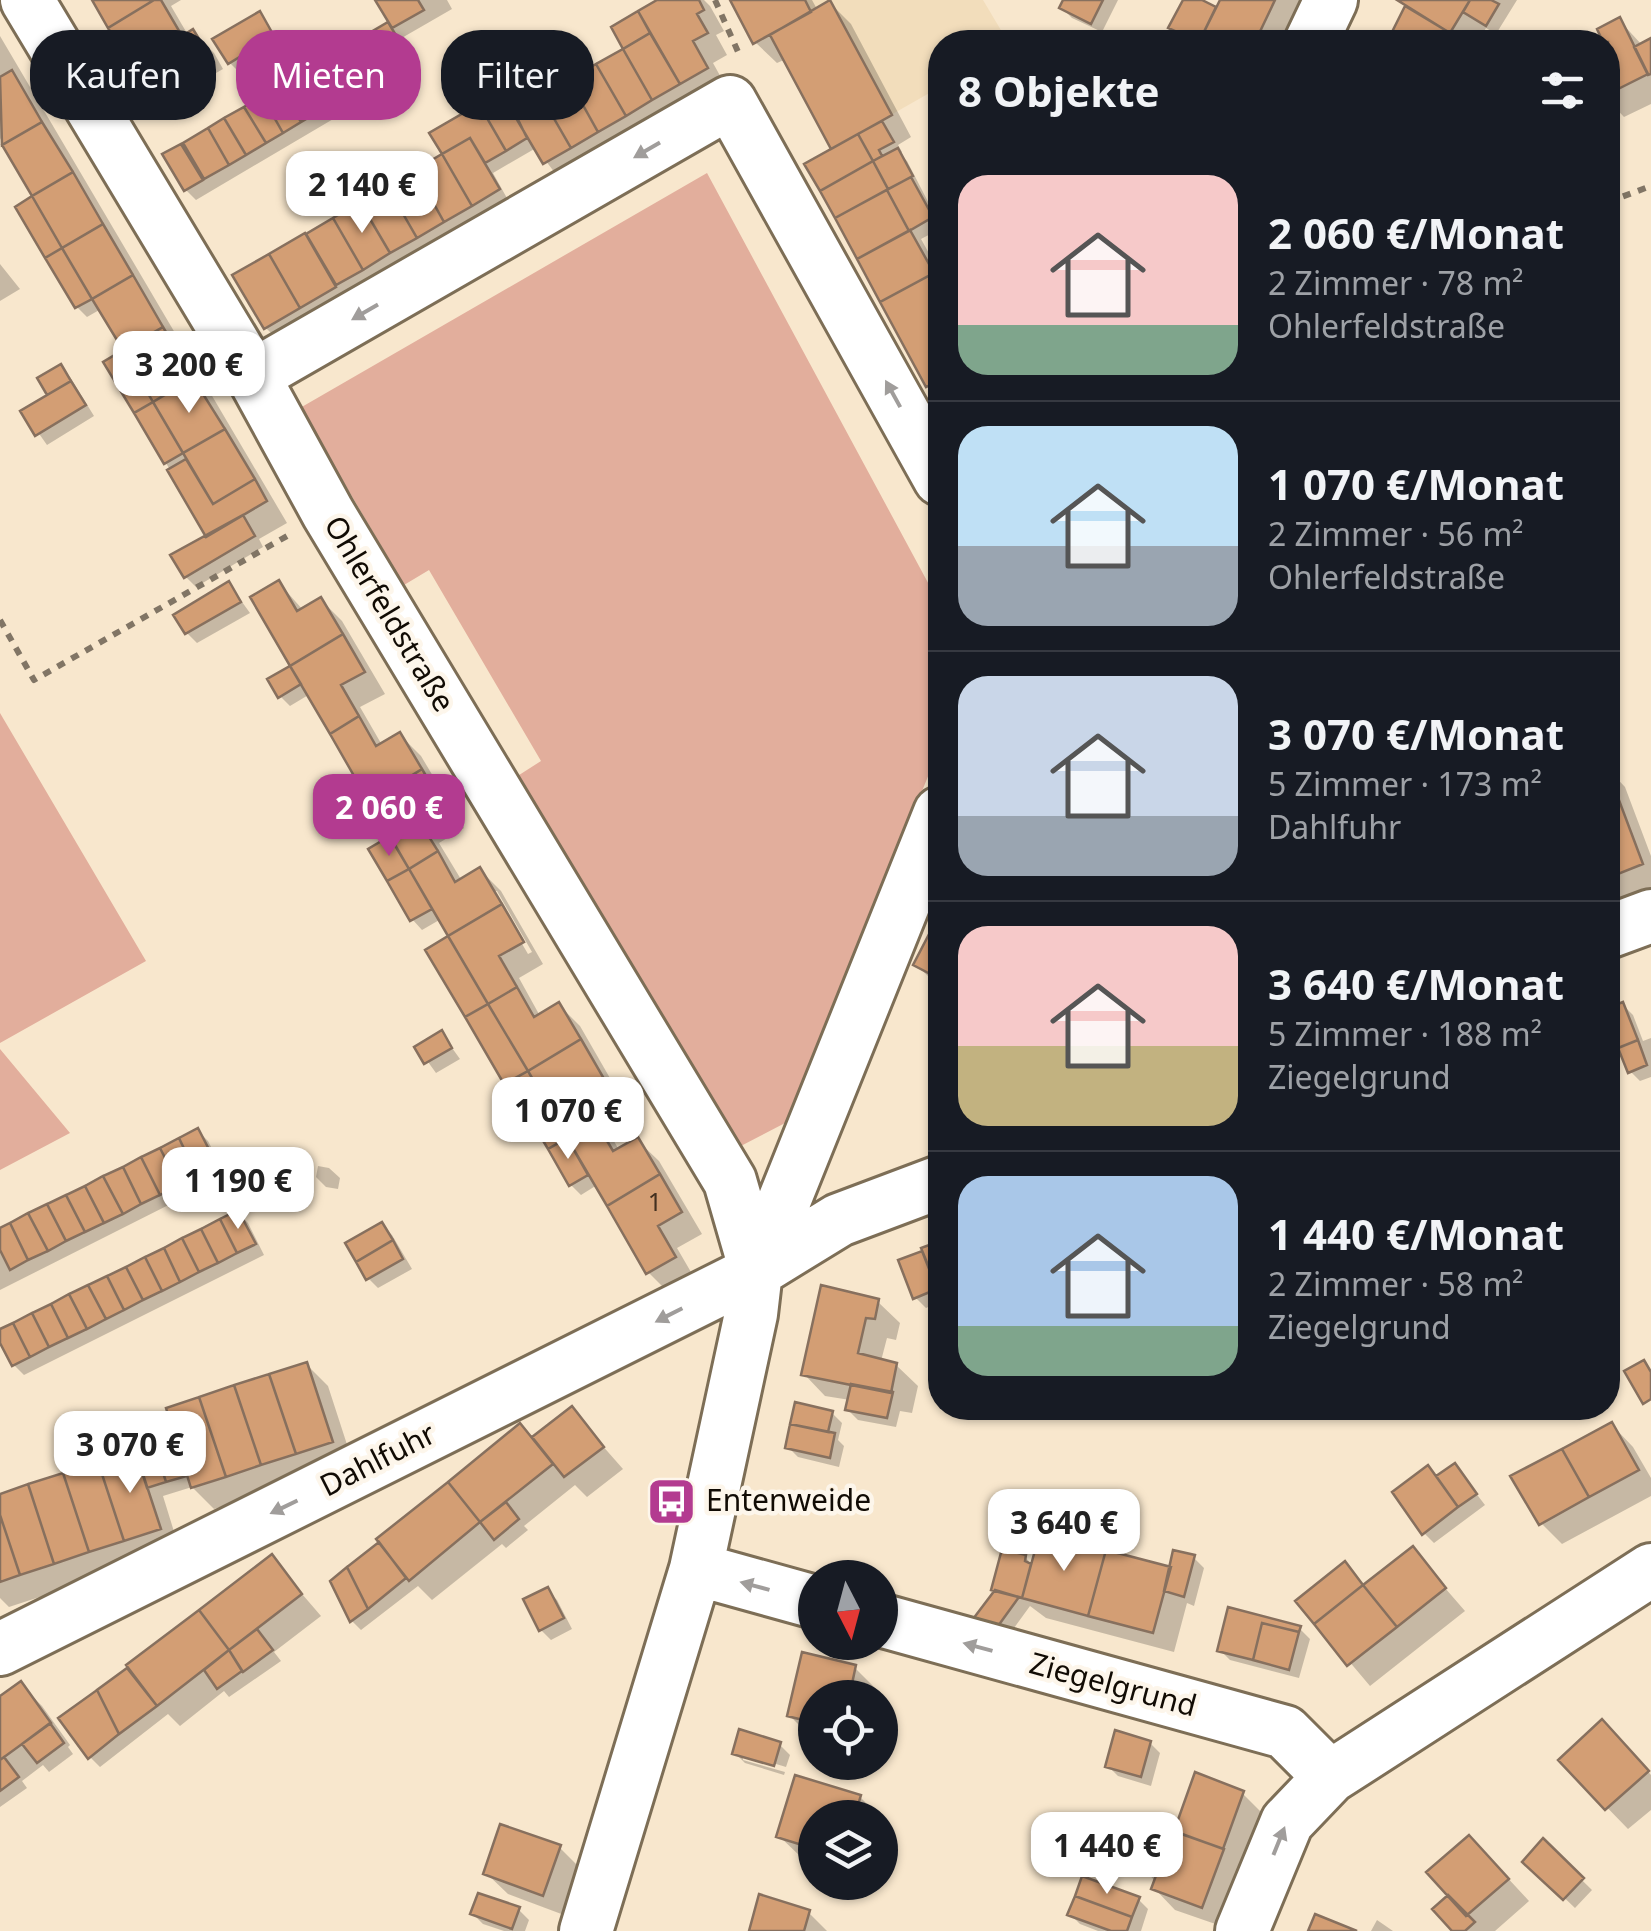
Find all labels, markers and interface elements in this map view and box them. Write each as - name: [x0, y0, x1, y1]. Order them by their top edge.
- chip: Kaufen: [30, 30, 216, 120]
- chip: Mieten: [236, 30, 421, 120]
- chip: Filter: [441, 30, 594, 120]
- text: 8 Objekte: [958, 62, 1160, 119]
- icon: filters: [1535, 63, 1590, 118]
- one-way arrow: [633, 141, 661, 158]
- pin: 2 140 €: [270, 151, 454, 236]
- text: 2 140 €: [308, 162, 416, 205]
- text: 2 060 €/Monat: [1268, 204, 1564, 261]
- icon: home: [1038, 215, 1158, 335]
- text: 2 Zimmer · 78 m²: [1268, 261, 1524, 304]
- one-way arrow: [351, 302, 379, 320]
- text: Ohlerfeldstraße: [1268, 304, 1505, 347]
- pin: 3 200 €: [97, 331, 281, 416]
- text: 3 200 €: [135, 342, 243, 385]
- one-way arrow: [884, 380, 901, 409]
- text: 1 070 €/Monat: [1268, 455, 1564, 512]
- icon: home: [1038, 466, 1158, 586]
- street label: Ohlerfeldstraße: [316, 507, 465, 719]
- text: 2 Zimmer · 56 m²: [1268, 512, 1524, 555]
- text: Ohlerfeldstraße: [1268, 555, 1505, 598]
- text: 3 070 €/Monat: [1268, 705, 1564, 762]
- icon: home: [1038, 716, 1158, 836]
- text: 5 Zimmer · 173 m²: [1268, 762, 1542, 805]
- pin: 2 060 €: [297, 774, 481, 859]
- text: 2 060 €: [335, 785, 443, 828]
- text: Dahlfuhr: [1268, 805, 1401, 848]
- text: 3 640 €/Monat: [1268, 955, 1564, 1012]
- icon: home: [1038, 966, 1158, 1086]
- text: 5 Zimmer · 188 m²: [1268, 1012, 1542, 1055]
- text: Ziegelgrund: [1268, 1055, 1451, 1098]
- pin: 1 070 €: [476, 1077, 660, 1162]
- text: 1 070 €: [514, 1088, 622, 1131]
- pin: 1 190 €: [146, 1147, 330, 1232]
- text: 1 190 €: [184, 1158, 292, 1201]
- house number: 1: [648, 1184, 662, 1218]
- text: 1 440 €/Monat: [1268, 1205, 1564, 1262]
- icon: home: [1038, 1216, 1158, 1336]
- text: 2 Zimmer · 58 m²: [1268, 1262, 1524, 1305]
- text: Ziegelgrund: [1268, 1305, 1451, 1348]
- one-way arrow: [654, 1306, 683, 1323]
- pin: 3 070 €: [38, 1411, 222, 1496]
- street label: Dahlfuhr: [312, 1412, 442, 1505]
- text: 3 070 €: [76, 1422, 184, 1465]
- bus stop icon: Entenweide: [645, 1475, 697, 1527]
- place label: Entenweide: [706, 1479, 871, 1520]
- pin: 3 640 €: [972, 1489, 1156, 1574]
- one-way arrow: [270, 1498, 299, 1515]
- text: 3 640 €: [1010, 1500, 1118, 1543]
- north arrow: [798, 1560, 898, 1660]
- map controls: [798, 1560, 898, 1900]
- one-way arrow: [739, 1577, 770, 1593]
- one-way arrow: [962, 1639, 993, 1655]
- street label: Ziegelgrund: [1025, 1642, 1201, 1726]
- button: locate: [798, 1680, 898, 1780]
- button: layers: [798, 1800, 898, 1900]
- pin: 1 440 €: [1015, 1812, 1199, 1897]
- text: 1 440 €: [1053, 1823, 1161, 1866]
- one-way arrow: [1272, 1826, 1288, 1856]

